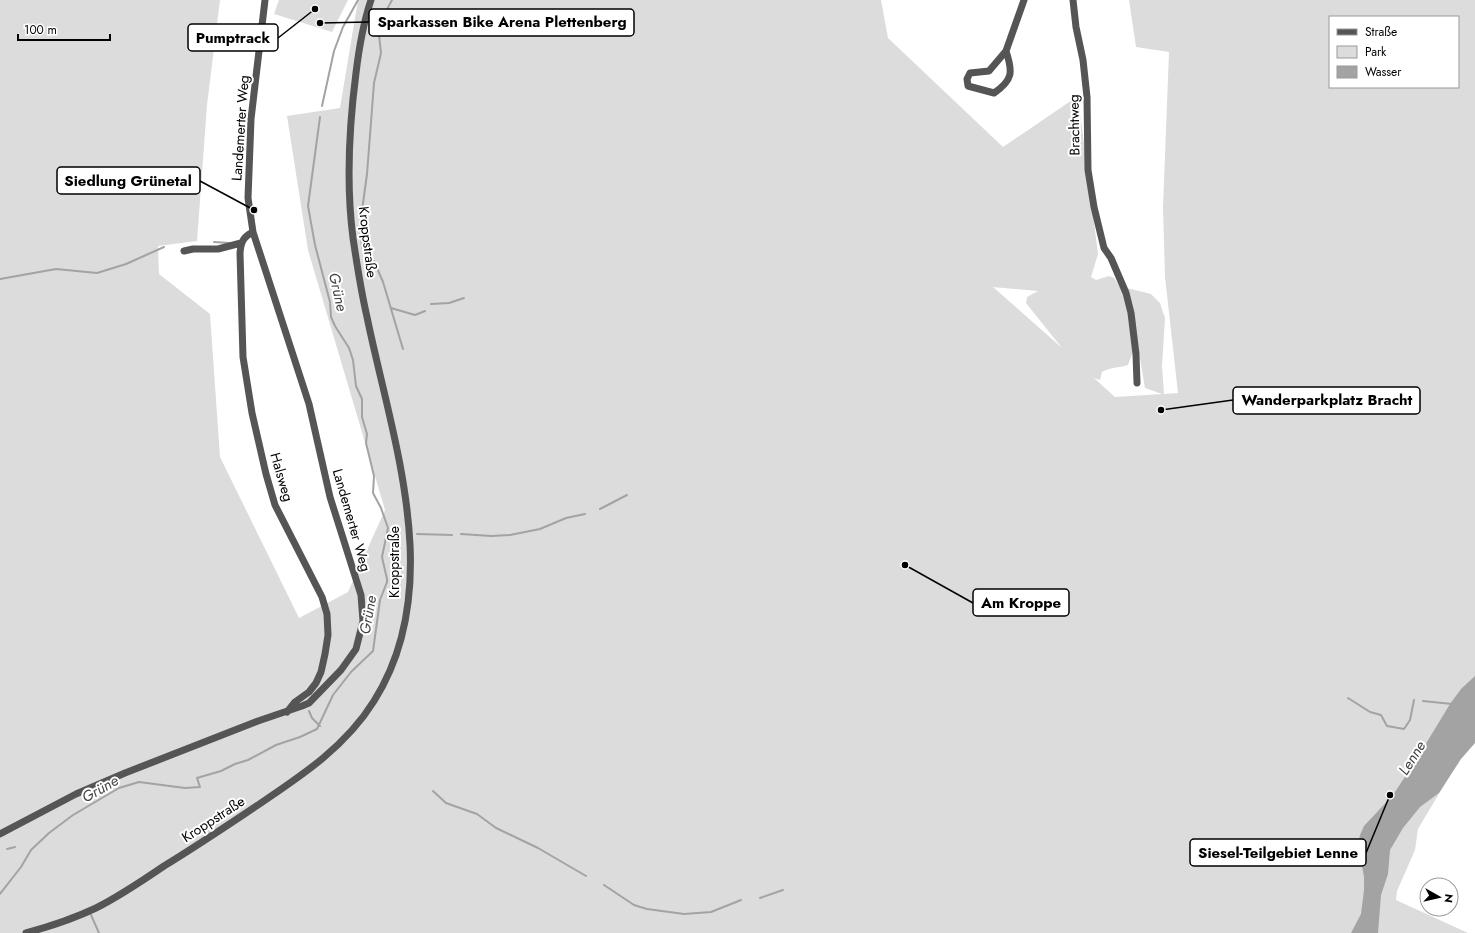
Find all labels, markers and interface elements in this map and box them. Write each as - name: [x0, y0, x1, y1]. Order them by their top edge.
- callout: Sparkassen Bike Arena Plettenberg: [369, 9, 634, 36]
- text: Sparkassen Bike Arena Plettenberg: [377, 11, 627, 33]
- scale bar: [18, 16, 110, 42]
- legend: [1329, 16, 1459, 88]
- text: 100 m: [24, 21, 57, 39]
- text: Straße: [1365, 23, 1397, 41]
- callout: Pumptrack: [188, 24, 278, 51]
- text: Pumptrack: [196, 27, 270, 49]
- text: Park: [1365, 43, 1387, 61]
- text: Wasser: [1365, 63, 1402, 81]
- street label: Landemerter Weg: [226, 74, 254, 182]
- street label: Brachtweg: [1063, 94, 1085, 156]
- callout: Siedlung Grünetal: [57, 167, 200, 194]
- text: Siedlung Grünetal: [64, 170, 192, 192]
- street label: Kroppstraße: [354, 205, 382, 279]
- water label: Grüne: [323, 271, 353, 314]
- callout: Wanderparkplatz Bracht: [1233, 387, 1420, 414]
- text: Wanderparkplatz Bracht: [1242, 389, 1413, 411]
- street label: Halsweg: [265, 450, 299, 504]
- street label: Landemerter Weg: [328, 466, 376, 574]
- street label: Kroppstraße: [384, 526, 404, 598]
- callout: Am Kroppe: [973, 589, 1069, 616]
- text: Am Kroppe: [980, 592, 1062, 614]
- water label: Grüne: [354, 593, 382, 636]
- water label: Lenne: [1393, 736, 1431, 779]
- water label: Grüne: [78, 769, 123, 808]
- street label: Kroppstraße: [177, 791, 249, 847]
- callout: Siesel-Teilgebiet Lenne: [1190, 839, 1366, 866]
- text: Siesel-Teilgebiet Lenne: [1198, 842, 1358, 864]
- north arrow: [1419, 877, 1459, 917]
- text: N: [1440, 893, 1457, 904]

